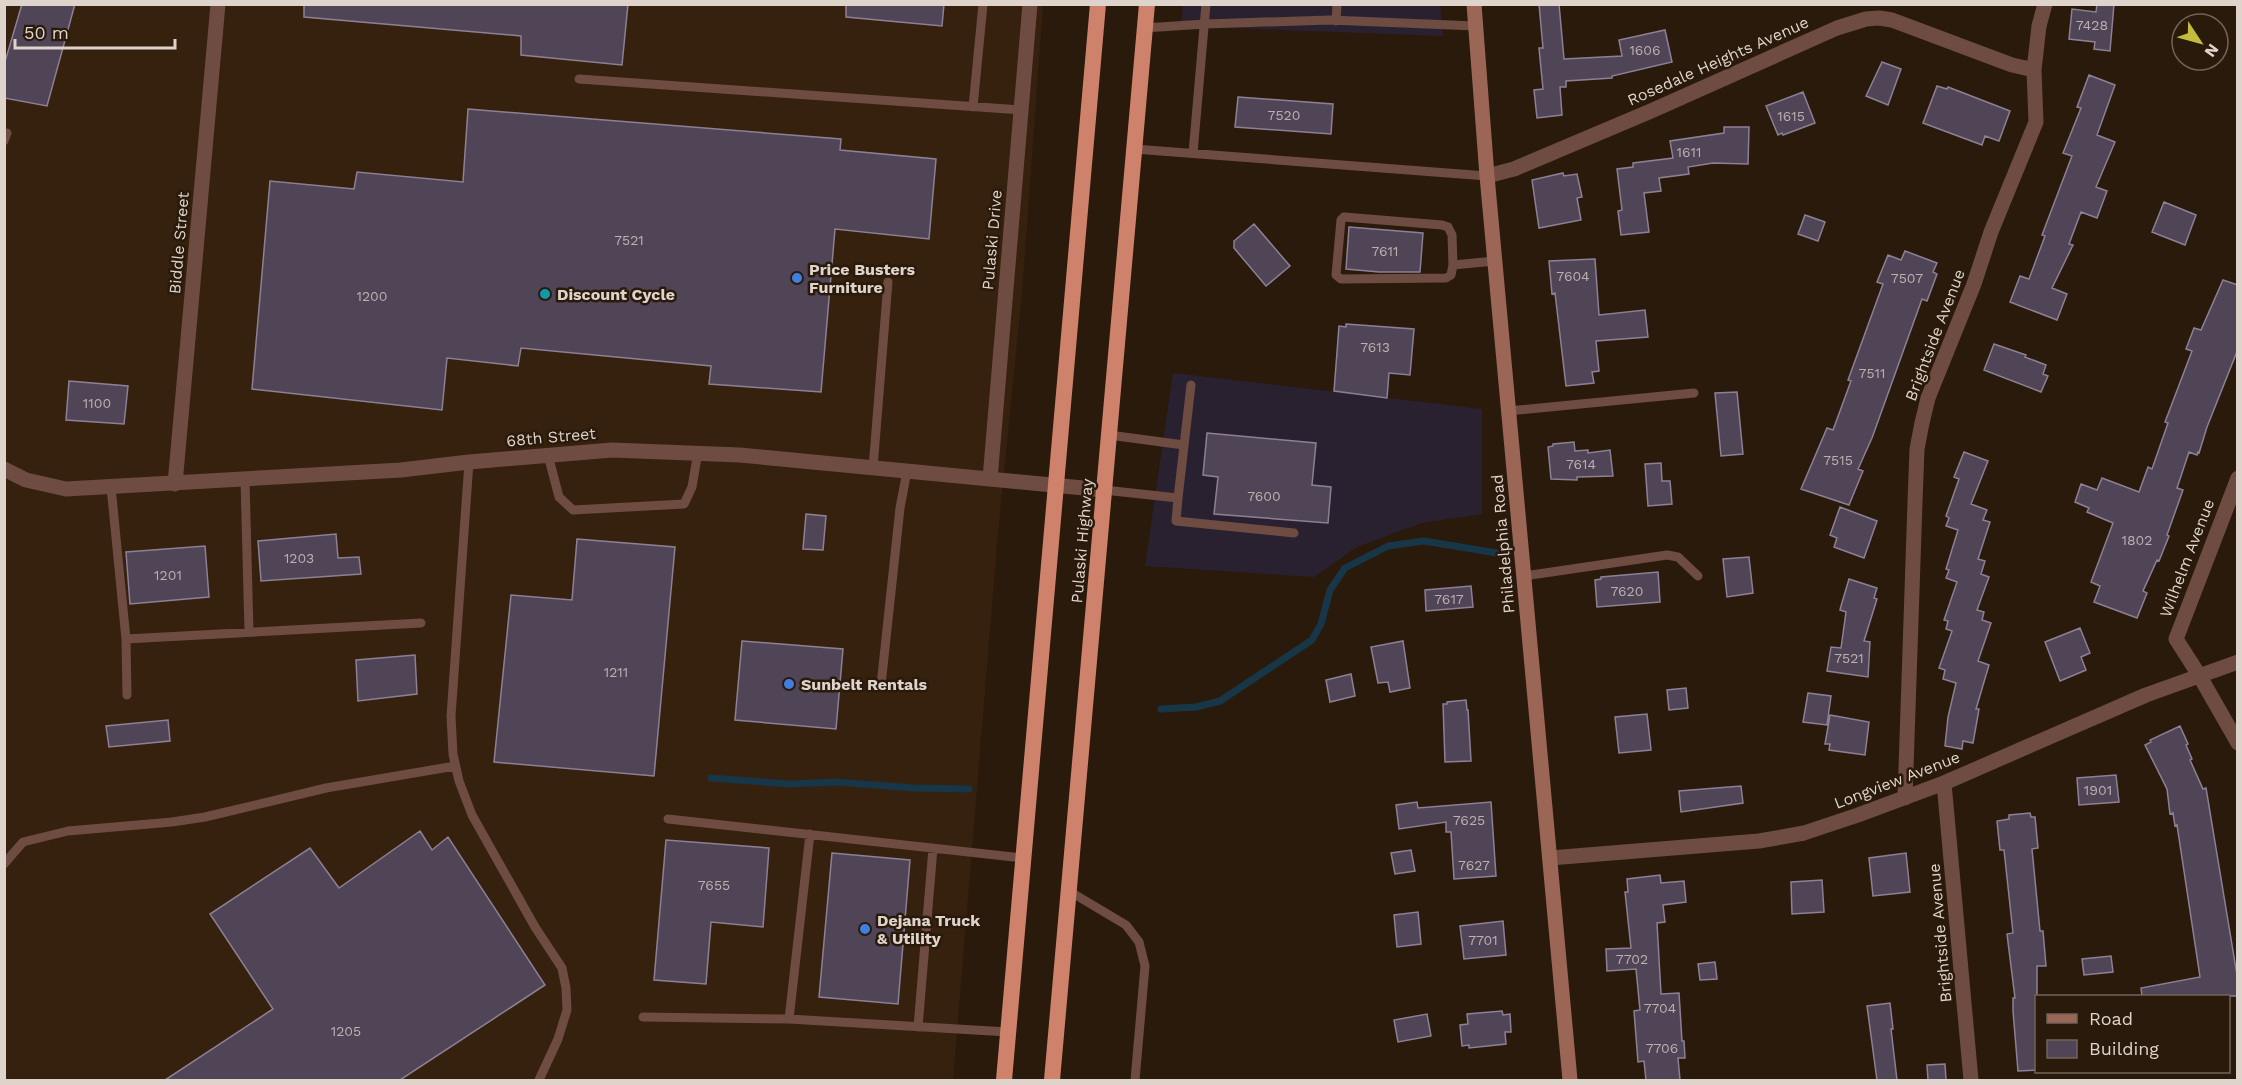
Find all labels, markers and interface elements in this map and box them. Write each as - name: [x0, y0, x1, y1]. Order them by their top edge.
- scale bar: [15, 12, 176, 50]
- street label: Rosedale Heights Avenue: [1624, 12, 1812, 110]
- north arrow: [2170, 12, 2230, 72]
- house number: 7428: [2076, 17, 2108, 33]
- text: 50 m: [24, 22, 69, 43]
- text: N: [2201, 40, 2223, 61]
- house number: 1606: [1629, 42, 1661, 58]
- house number: 7520: [1268, 107, 1300, 123]
- house number: 1615: [1777, 108, 1805, 124]
- house number: 1611: [1677, 144, 1701, 160]
- street label: Pulaski Drive: [978, 189, 1006, 291]
- street label: Biddle Street: [165, 191, 193, 295]
- house number: 7521: [614, 232, 644, 248]
- house number: 7611: [1371, 243, 1399, 259]
- place label: Price Busters Furniture: [809, 260, 916, 297]
- street label: Brightside Avenue: [1901, 266, 1969, 404]
- house number: 7604: [1556, 268, 1590, 284]
- house number: 7507: [1891, 270, 1923, 286]
- marker: Price Busters Furniture: [790, 271, 804, 285]
- place label: Discount Cycle: [557, 285, 675, 304]
- marker: Discount Cycle: [538, 287, 552, 301]
- house number: 1200: [356, 288, 388, 304]
- house number: 7613: [1360, 339, 1390, 355]
- house number: 7511: [1859, 365, 1885, 381]
- house number: 1100: [83, 395, 111, 411]
- street label: 68th Street: [505, 424, 597, 450]
- house number: 7515: [1823, 452, 1853, 468]
- house number: 7614: [1566, 456, 1596, 472]
- street label: Philadelphia Road: [1487, 474, 1519, 614]
- street label: Pulaski Highway: [1067, 477, 1097, 604]
- house number: 7600: [1247, 488, 1281, 504]
- street label: Wilhelm Avenue: [2156, 496, 2218, 620]
- house number: 1802: [2122, 532, 2152, 548]
- house number: 1203: [284, 550, 314, 566]
- house number: 1201: [154, 567, 182, 583]
- house number: 7620: [1611, 583, 1643, 599]
- house number: 7617: [1434, 591, 1464, 607]
- house number: 7521: [1834, 650, 1864, 666]
- house number: 1211: [604, 664, 628, 680]
- place label: Sunbelt Rentals: [801, 675, 928, 694]
- marker: Sunbelt Rentals: [782, 677, 796, 691]
- street label: Longview Avenue: [1831, 747, 1963, 813]
- house number: 1901: [2084, 782, 2112, 798]
- house number: 7625: [1453, 812, 1485, 828]
- house number: 7627: [1458, 857, 1490, 873]
- street label: Brightside Avenue: [1924, 863, 1956, 1003]
- house number: 7655: [698, 877, 730, 893]
- place label: Dejana Truck & Utility: [877, 911, 980, 948]
- marker: Dejana Truck & Utility: [858, 922, 872, 936]
- house number: 7701: [1468, 932, 1498, 948]
- house number: 7702: [1616, 951, 1648, 967]
- legend: [2035, 995, 2230, 1073]
- house number: 7704: [1644, 1000, 1676, 1016]
- text: Road: [2089, 1008, 2133, 1029]
- house number: 1205: [331, 1023, 361, 1039]
- text: Building: [2089, 1038, 2159, 1059]
- house number: 7706: [1646, 1040, 1678, 1056]

